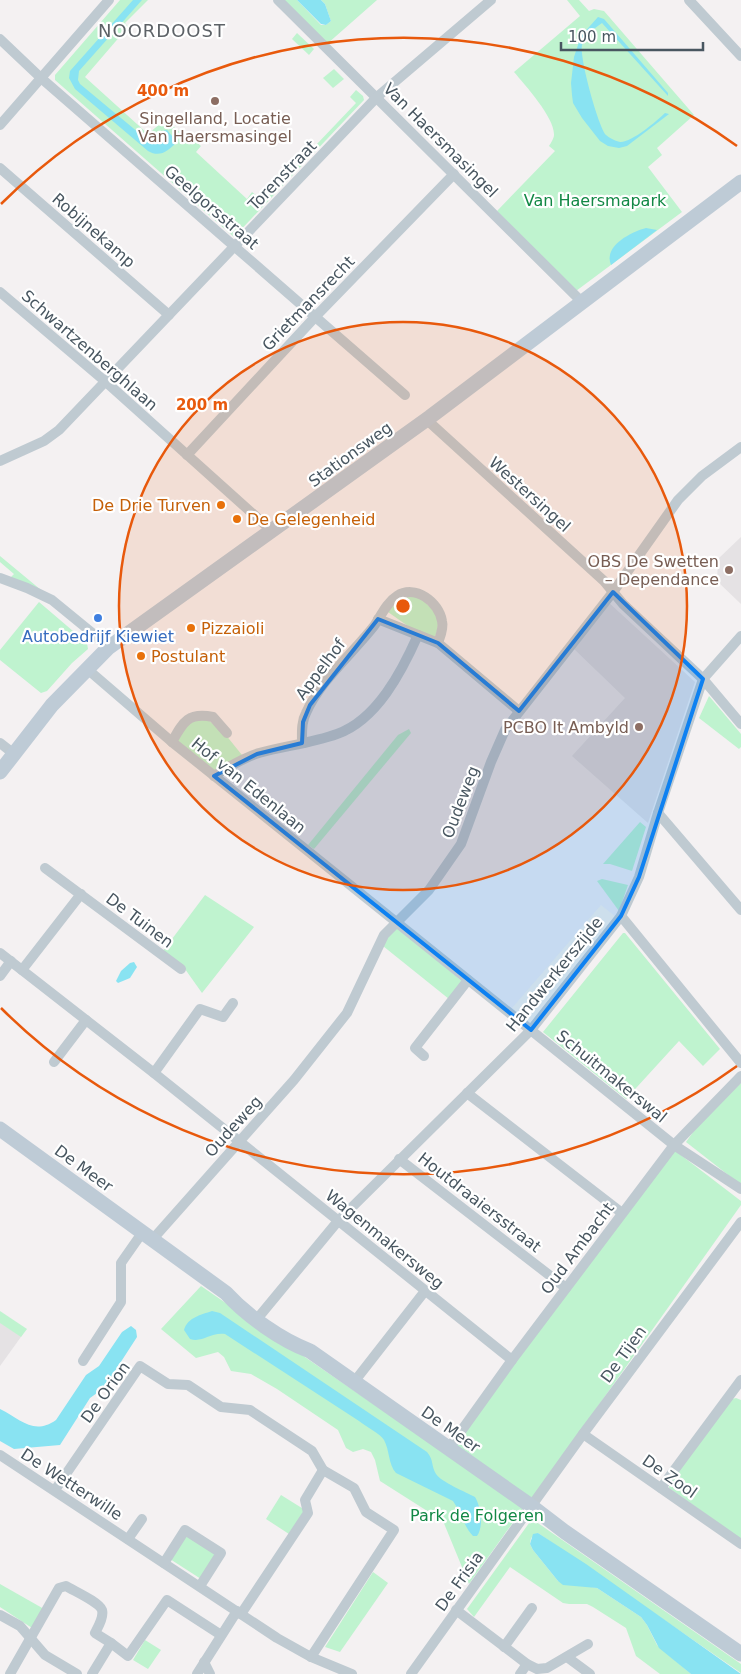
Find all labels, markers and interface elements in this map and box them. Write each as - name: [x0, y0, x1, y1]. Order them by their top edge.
- district label: NOORDOOST: [98, 20, 226, 41]
- scale bar: [561, 20, 704, 52]
- text: 100 m: [568, 28, 616, 46]
- street label: Van Haersmasingel: [379, 79, 502, 202]
- text: 400 m: [137, 82, 189, 100]
- marker: Singelland, Locatie Van Haersmasingel: [209, 95, 221, 107]
- place label: Singelland, Locatie Van Haersmasingel: [138, 109, 292, 146]
- street label: Torenstraat: [244, 136, 320, 215]
- street label: Geelgorsstraat: [161, 161, 263, 253]
- street label: Robijnekamp: [48, 189, 139, 272]
- park label: Van Haersmapark: [524, 191, 667, 210]
- street label: Grietmansrecht: [258, 252, 359, 355]
- street label: Schwartzenberghlaan: [18, 286, 162, 415]
- text: 200 m: [176, 396, 228, 414]
- street label: Stationsweg: [305, 418, 396, 491]
- street label: Westersingel: [485, 453, 574, 536]
- place label: De Drie Turven: [92, 496, 211, 515]
- marker: De Drie Turven: [215, 499, 227, 511]
- place label: De Gelegenheid: [247, 510, 376, 529]
- marker: De Gelegenheid: [231, 513, 243, 525]
- place label: OBS De Swetten – Dependance: [588, 552, 719, 589]
- marker: OBS De Swetten – Dependance: [723, 564, 735, 576]
- centre of rings: [394, 597, 412, 615]
- marker: Autobedrijf Kiewiet: [92, 612, 104, 624]
- place label: Pizzaioli: [201, 619, 264, 638]
- marker: Pizzaioli: [185, 622, 197, 634]
- place label: Autobedrijf Kiewiet: [22, 627, 174, 646]
- street label: Appelhof: [291, 635, 350, 703]
- place label: Postulant: [151, 647, 225, 666]
- marker: Postulant: [135, 650, 147, 662]
- place label: PCBO It Ambyld: [503, 718, 629, 737]
- marker: PCBO It Ambyld: [633, 721, 645, 733]
- street label: Hof van Edenlaan: [188, 733, 310, 837]
- street label: Oudeweg: [438, 763, 483, 841]
- street label: De Tuinen: [102, 889, 177, 952]
- street label: Handwerkerszijde: [502, 913, 607, 1036]
- street label: Schuitmakerswal: [553, 1026, 671, 1127]
- street label: Oudeweg: [201, 1092, 266, 1161]
- street label: De Meer: [51, 1141, 117, 1196]
- street label: Houtdraaiersstraat: [414, 1148, 545, 1256]
- street label: Wagenmakersweg: [322, 1186, 448, 1293]
- street label: Oud Ambacht: [537, 1199, 618, 1298]
- street label: De Tijen: [596, 1322, 650, 1386]
- street label: De Orion: [77, 1358, 134, 1427]
- street label: De Meer: [418, 1402, 484, 1457]
- street label: De Wetterwille: [17, 1445, 126, 1524]
- street label: De Zool: [639, 1451, 701, 1502]
- park label: Park de Folgeren: [410, 1506, 544, 1525]
- street label: De Frisia: [431, 1548, 487, 1615]

